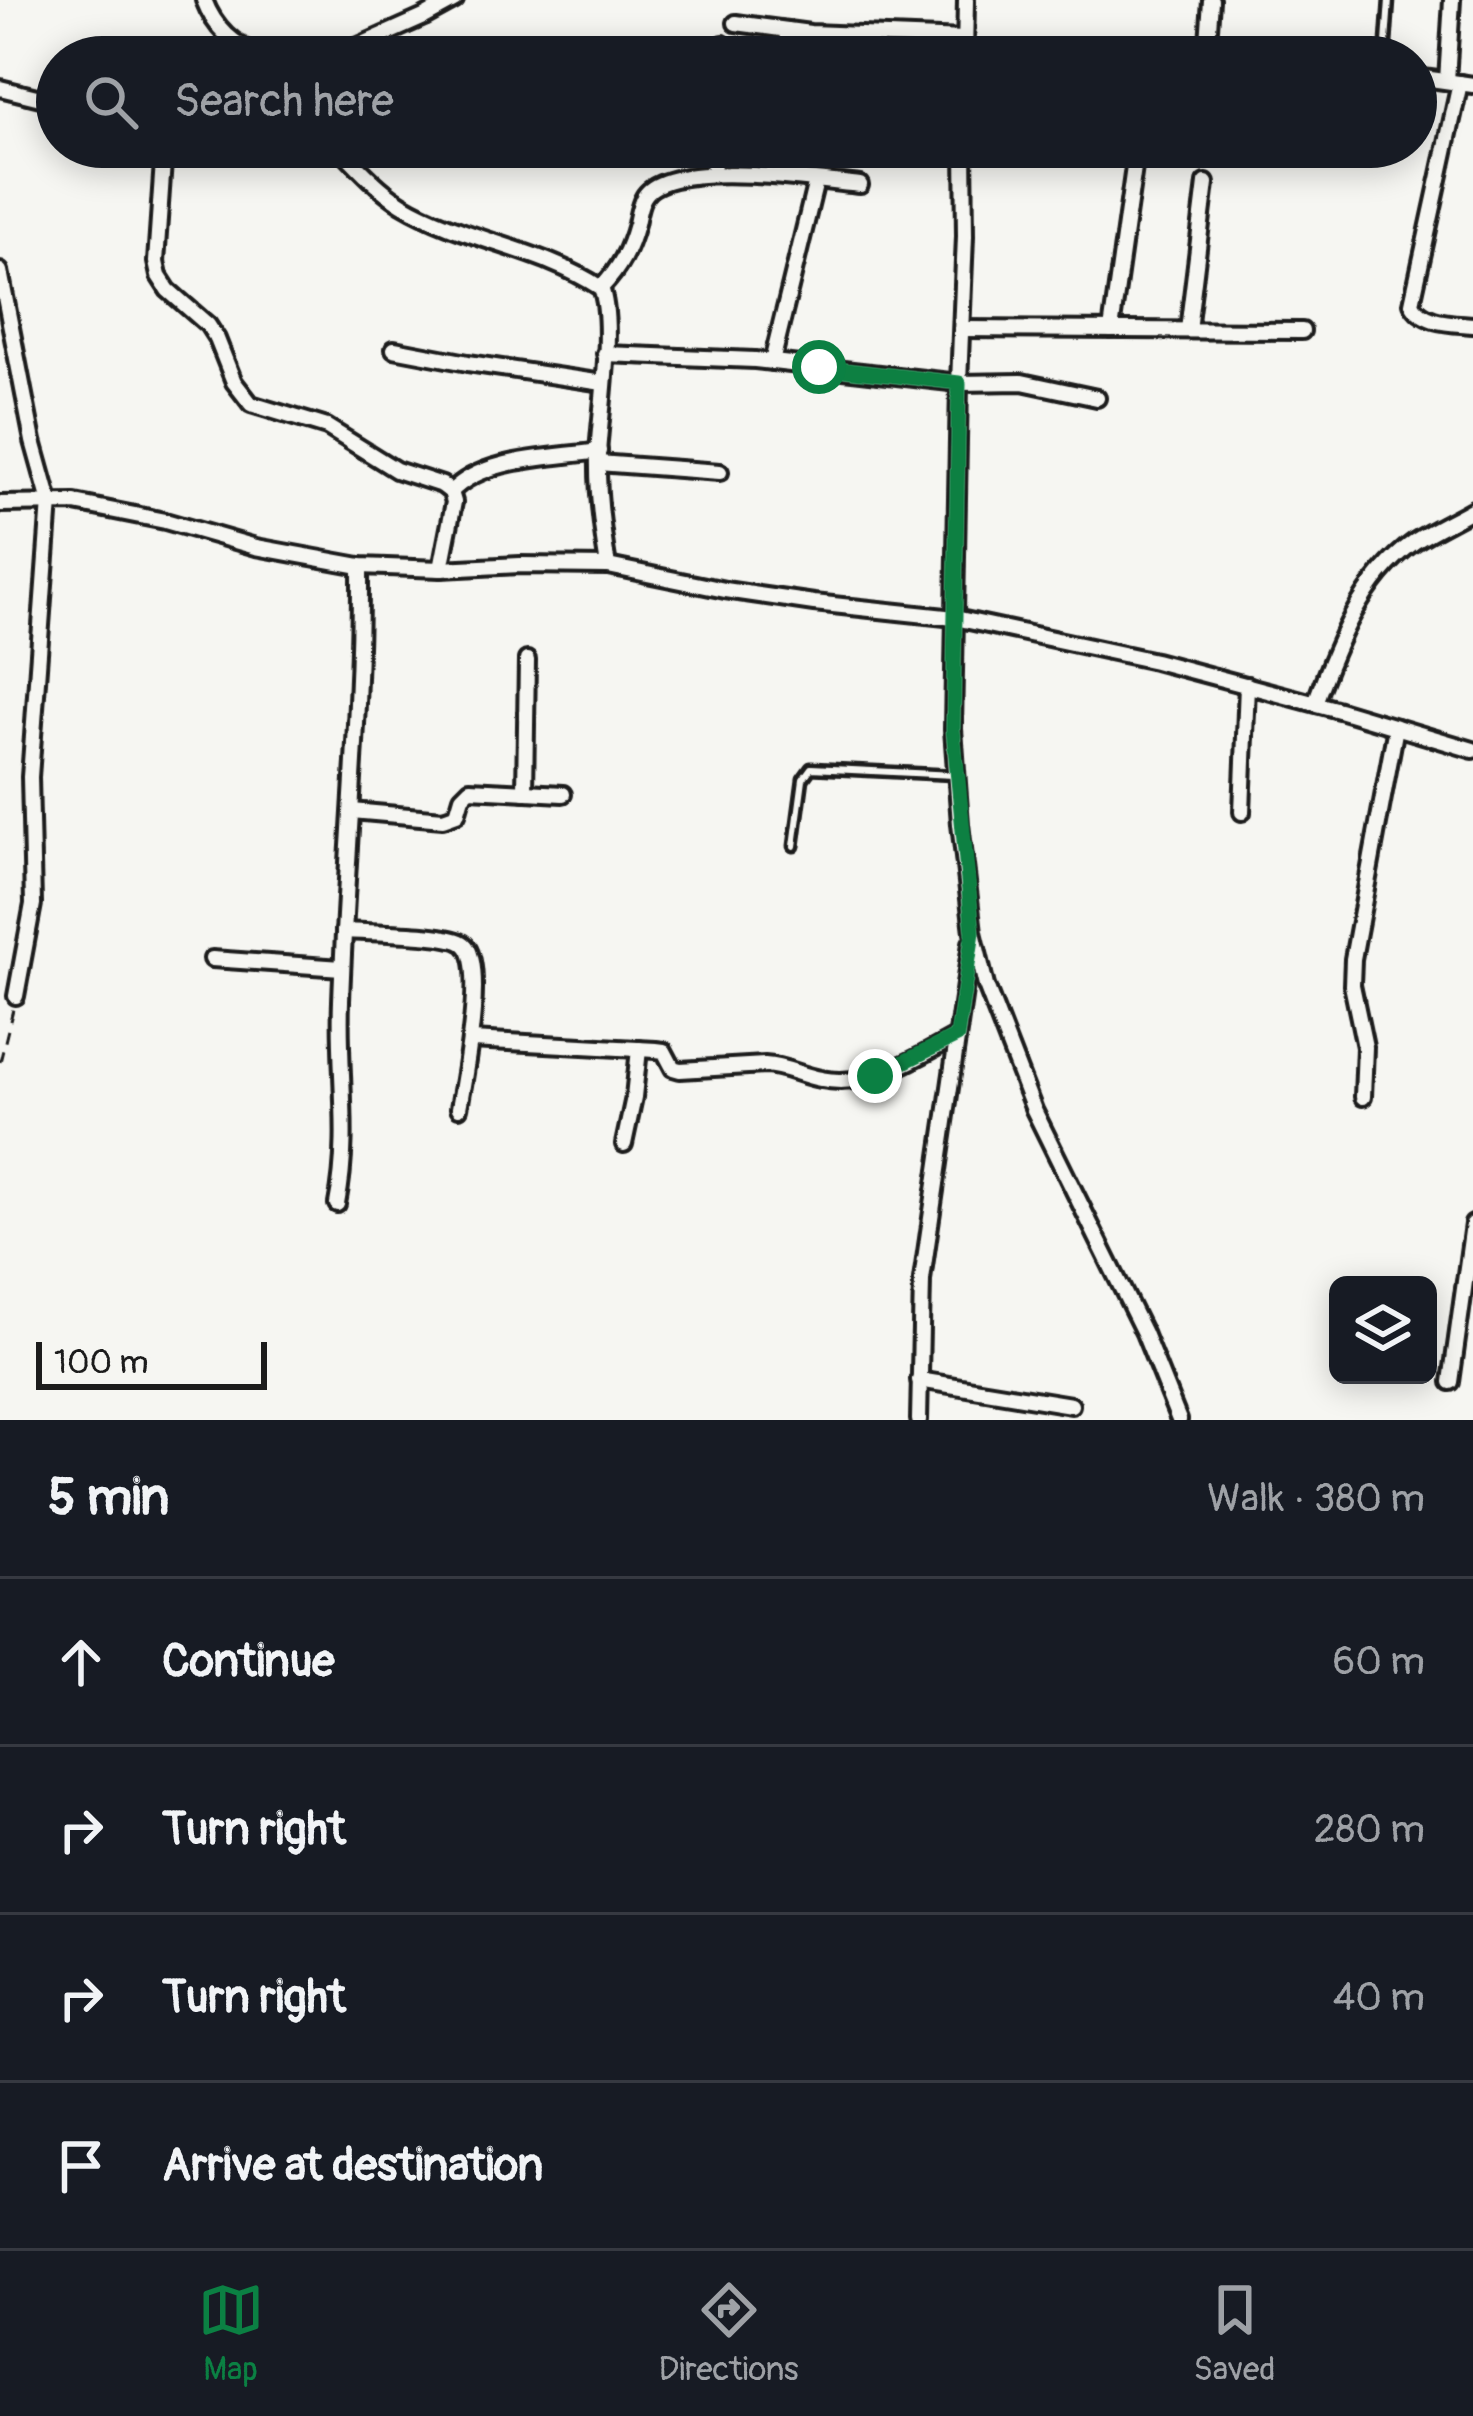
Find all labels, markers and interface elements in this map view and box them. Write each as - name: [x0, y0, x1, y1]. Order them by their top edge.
- search box: [36, 36, 1437, 168]
- icon: search: [78, 69, 144, 135]
- text: Search here: [174, 74, 394, 130]
- route start: [792, 340, 846, 394]
- route end: [848, 1049, 902, 1103]
- map controls: [1329, 1276, 1437, 1384]
- button: layers: [1329, 1276, 1437, 1384]
- scale bar: [36, 1336, 267, 1389]
- text: 100 m: [54, 1342, 148, 1383]
- text: 5 min: [48, 1466, 169, 1530]
- text: Walk · 380 m: [1207, 1474, 1425, 1523]
- icon: ahead: [48, 1629, 114, 1695]
- text: Continue: [162, 1634, 335, 1690]
- text: 60 m: [1333, 1637, 1425, 1686]
- icon: right: [48, 1797, 114, 1863]
- text: Turn right: [162, 1802, 346, 1858]
- text: 280 m: [1314, 1805, 1425, 1854]
- icon: right: [48, 1965, 114, 2031]
- text: Turn right: [162, 1970, 346, 2026]
- text: 40 m: [1333, 1973, 1425, 2022]
- icon: arrive: [48, 2133, 114, 2199]
- text: Arrive at destination: [162, 2138, 543, 2194]
- tab: Map: [198, 2277, 264, 2390]
- tab: Directions: [659, 2277, 799, 2390]
- tab: Saved: [1194, 2277, 1275, 2390]

